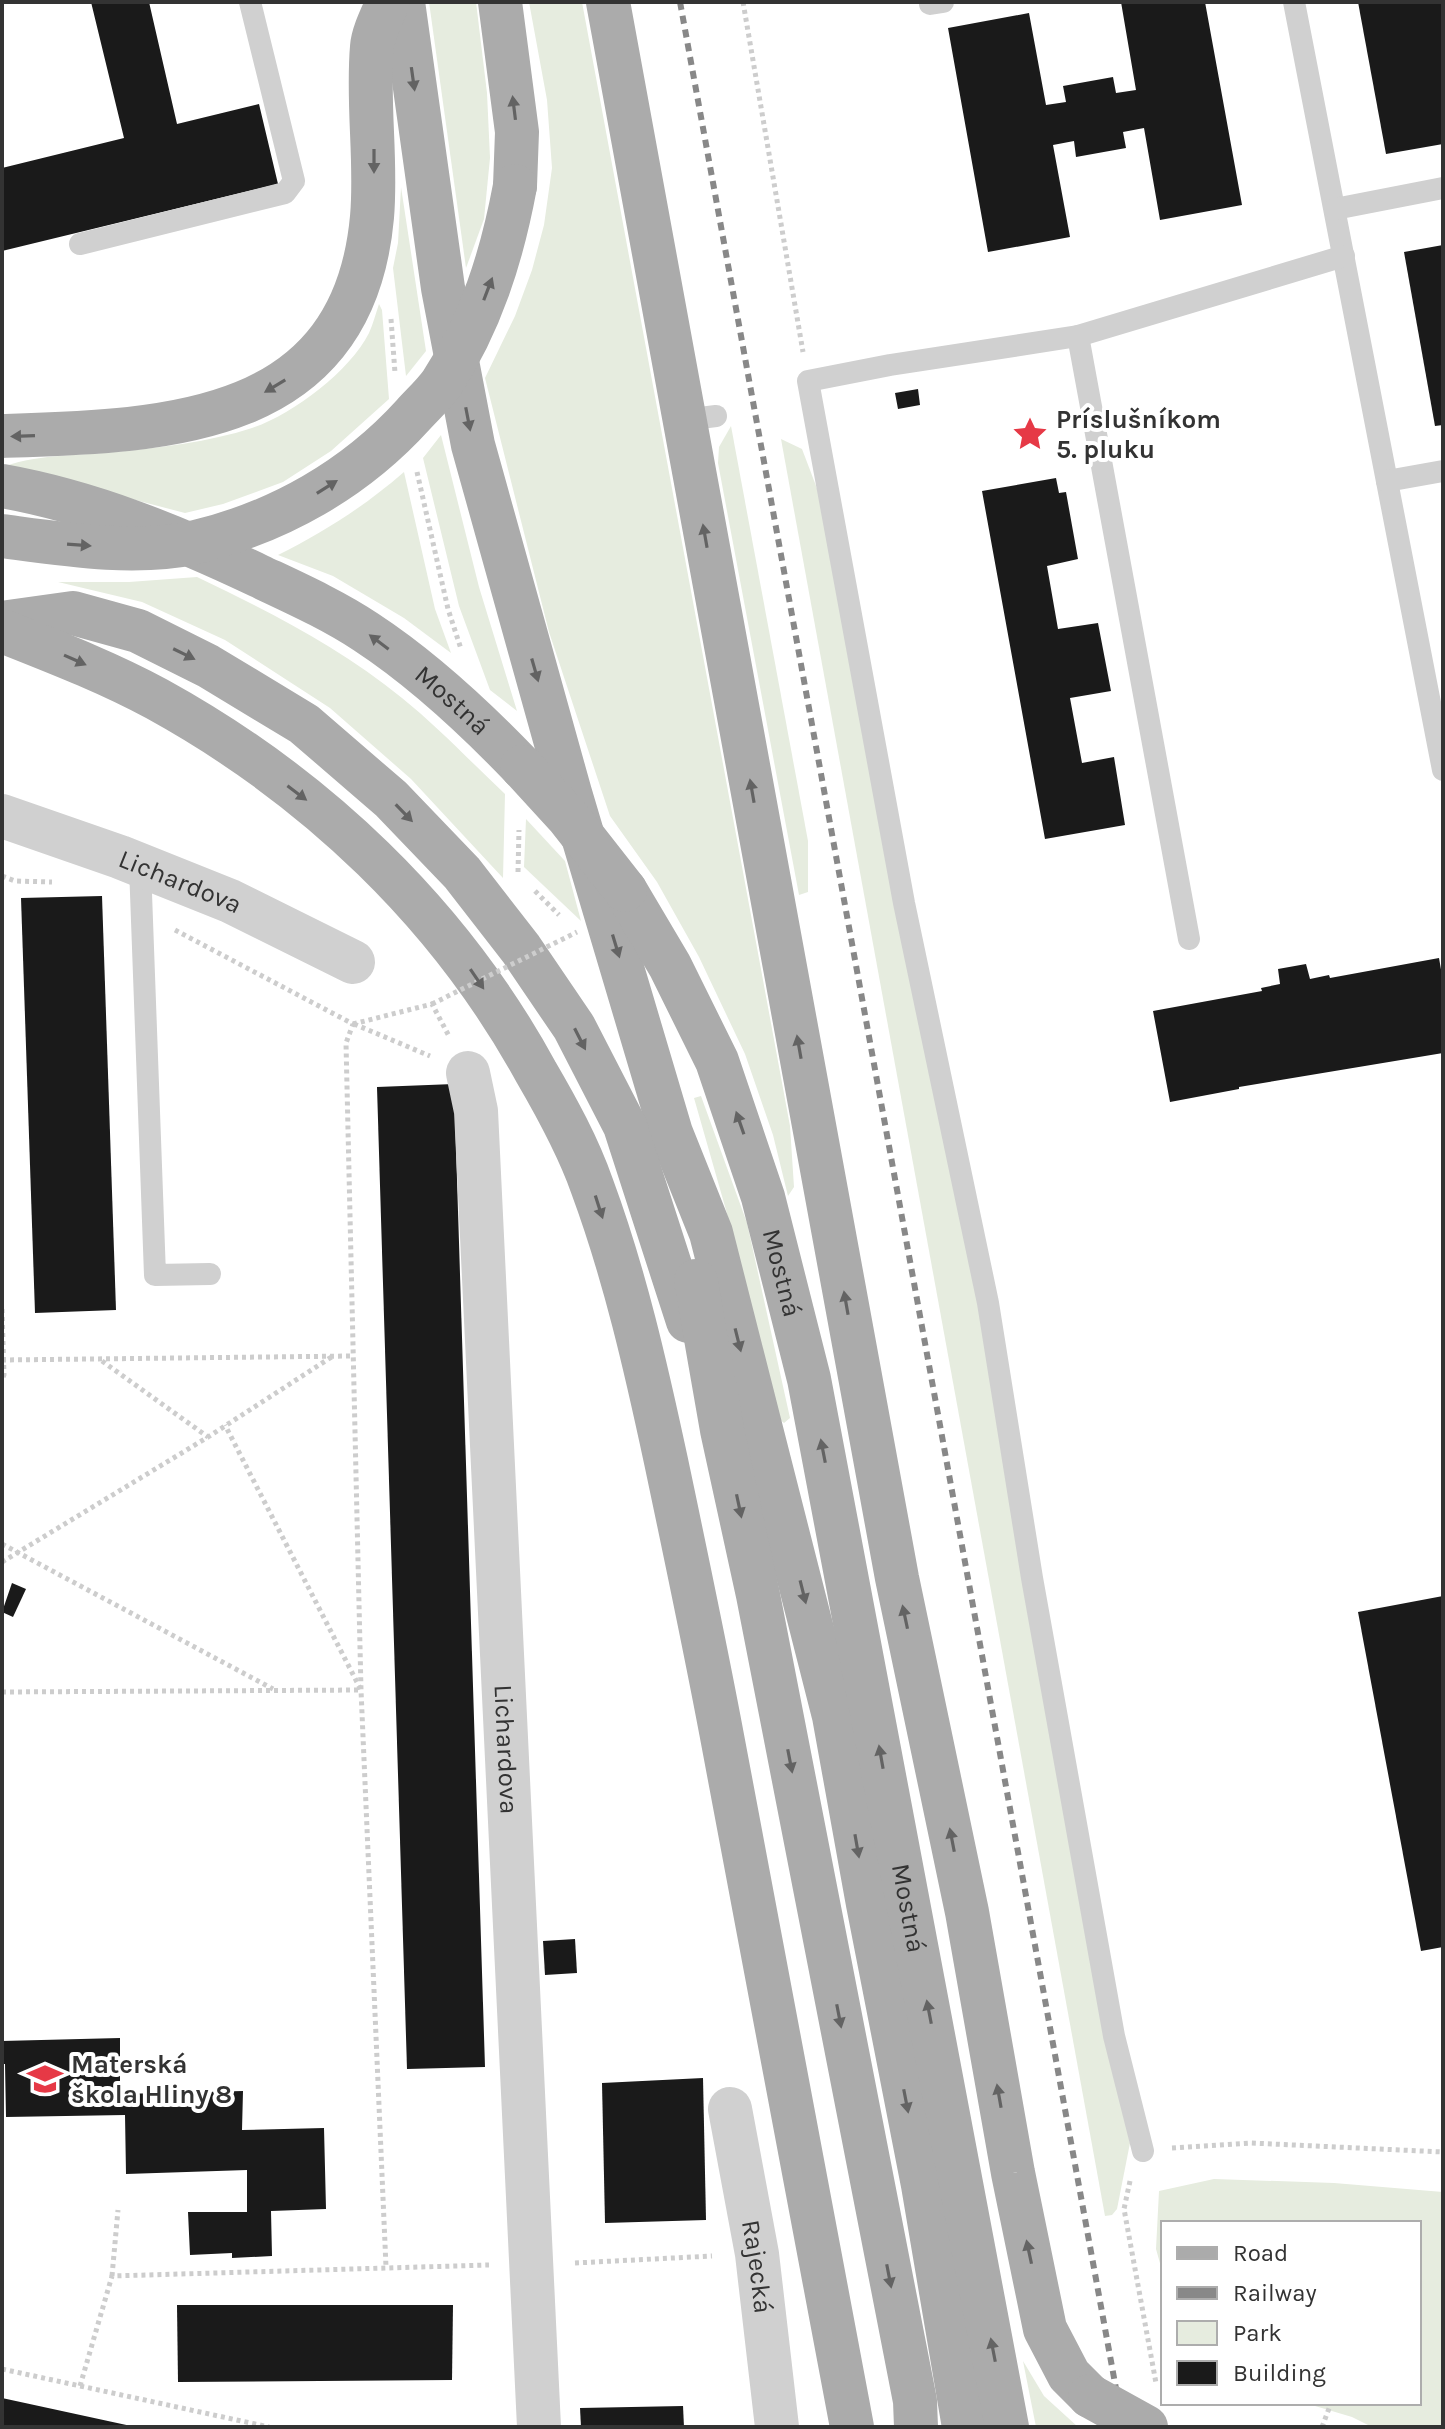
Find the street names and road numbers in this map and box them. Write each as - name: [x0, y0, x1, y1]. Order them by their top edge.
- street label: Mostná: [409, 658, 496, 741]
- street label: Lichardova: [114, 843, 247, 920]
- street label: Mostná: [756, 1225, 808, 1320]
- street label: Lichardova: [488, 1684, 525, 1815]
- street label: Mostná: [885, 1861, 933, 1955]
- street label: Rajecká: [735, 2217, 779, 2315]

